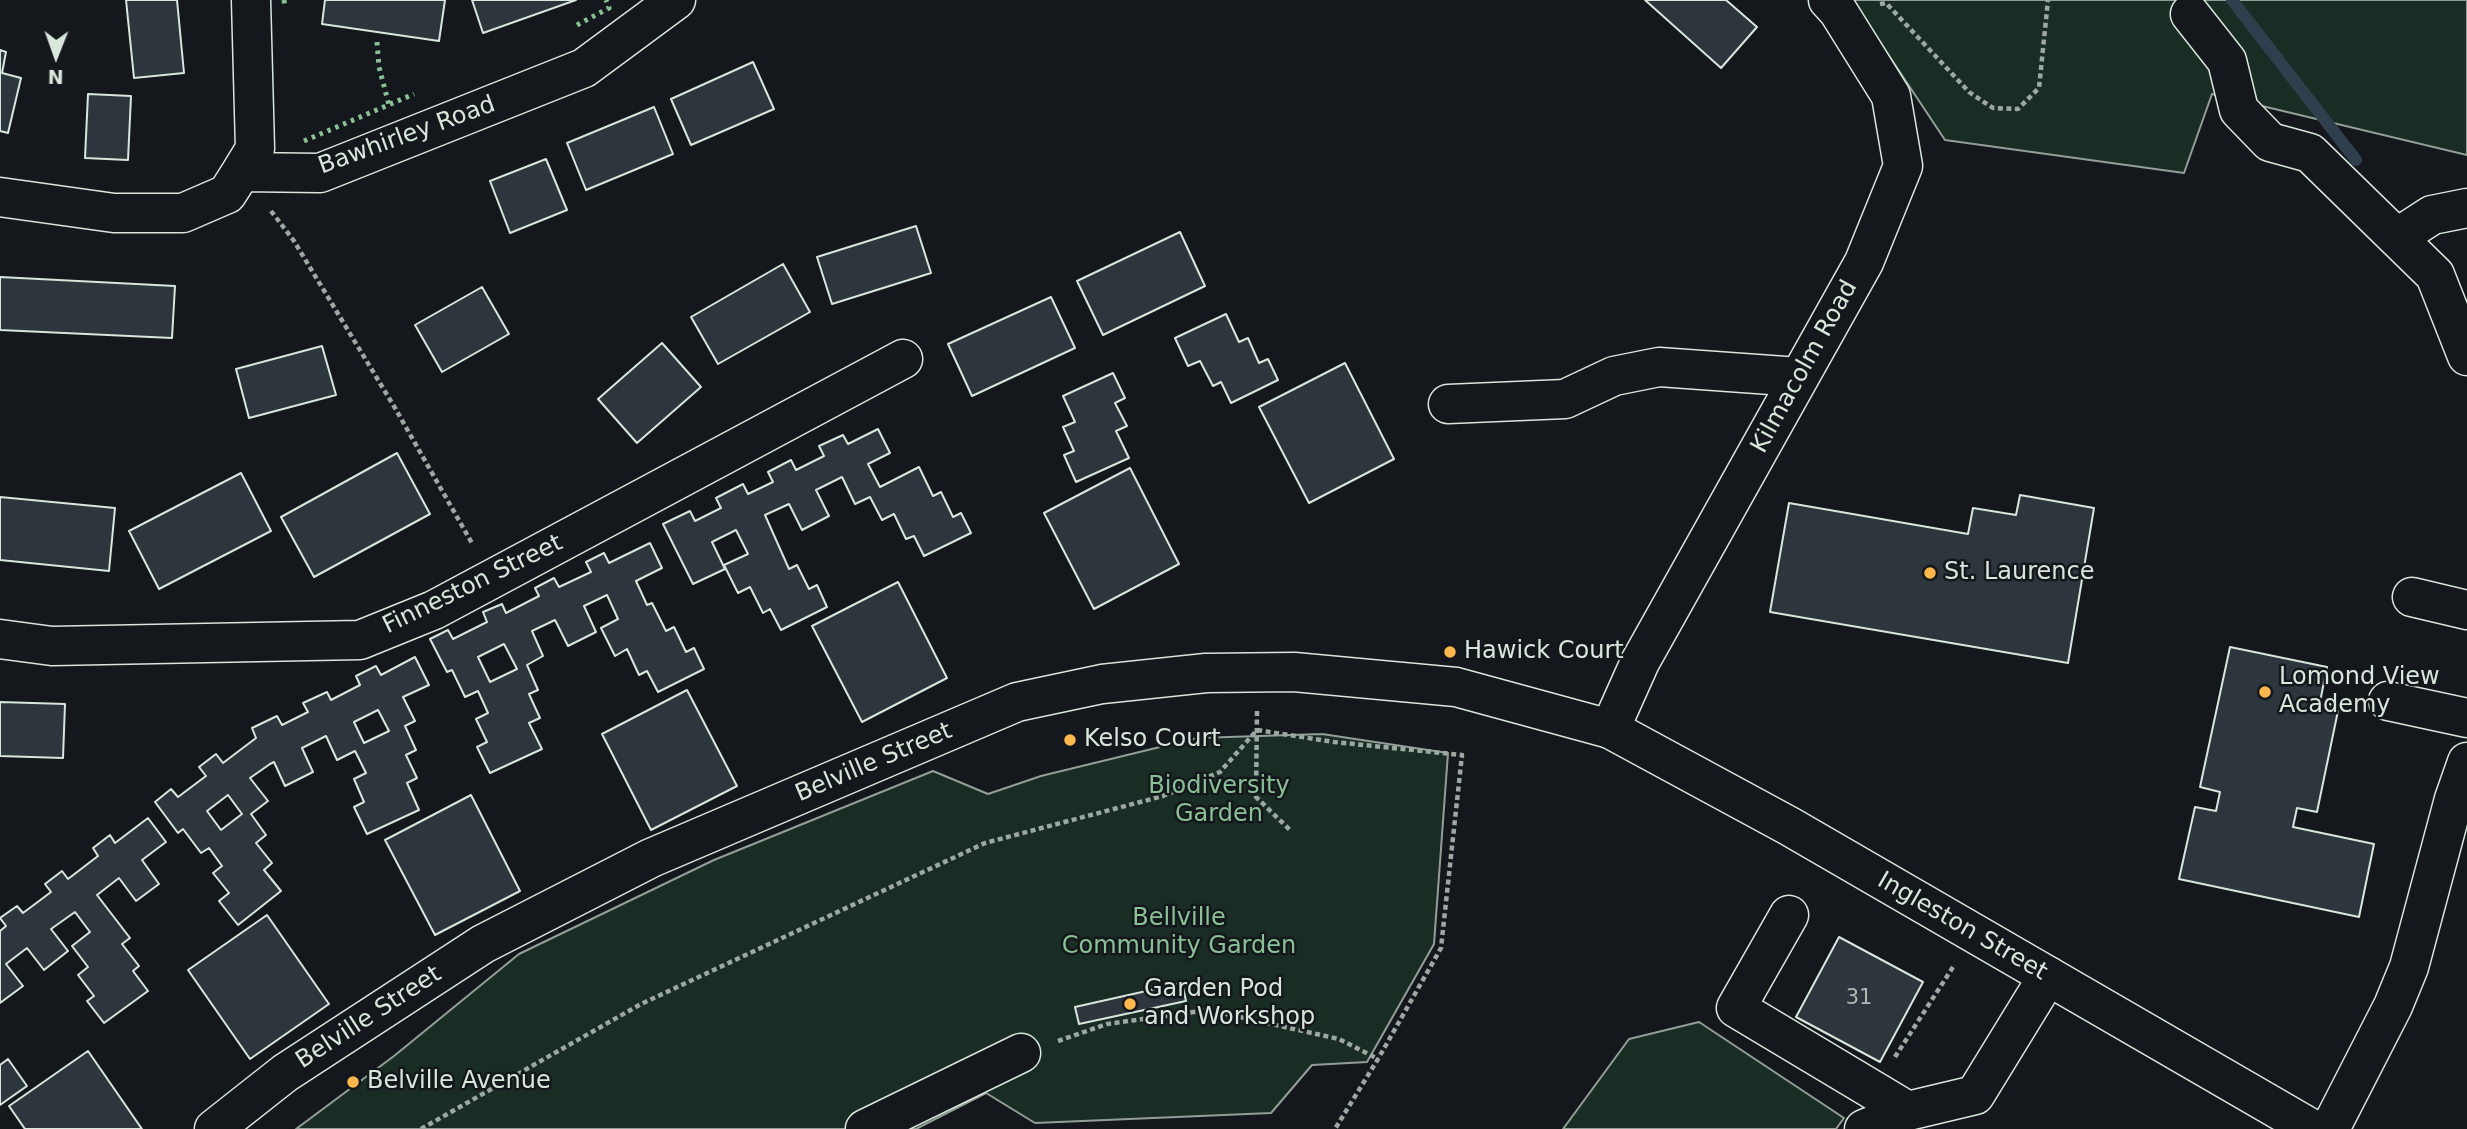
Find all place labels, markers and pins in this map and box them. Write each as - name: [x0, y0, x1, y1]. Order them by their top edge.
- place label: St. Laurence: [1944, 559, 2094, 587]
- marker: St. Laurence: [1922, 565, 1938, 581]
- place label: Hawick Court: [1464, 638, 1624, 666]
- marker: Hawick Court: [1442, 644, 1458, 660]
- place label: Lomond View Academy: [2279, 664, 2440, 720]
- marker: Lomond View Academy: [2257, 684, 2273, 700]
- place label: Kelso Court: [1084, 726, 1221, 754]
- marker: Kelso Court: [1062, 732, 1078, 748]
- place label: Garden Pod and Workshop: [1144, 976, 1315, 1032]
- marker: Garden Pod and Workshop: [1122, 996, 1138, 1012]
- place label: Belville Avenue: [367, 1068, 551, 1096]
- marker: Belville Avenue: [345, 1074, 361, 1090]

